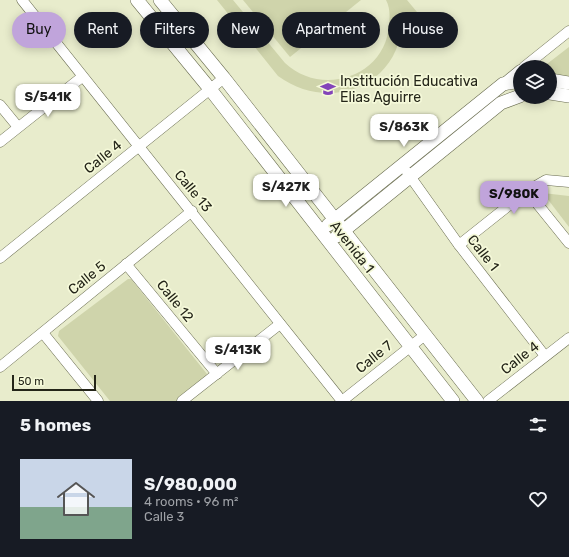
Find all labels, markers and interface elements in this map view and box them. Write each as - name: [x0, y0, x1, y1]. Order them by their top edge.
- chip: Buy: [12, 12, 66, 48]
- chip: Rent: [74, 12, 132, 48]
- chip: Filters: [140, 12, 209, 48]
- chip: New: [217, 12, 274, 48]
- chip: Apartment: [282, 12, 380, 48]
- chip: House: [388, 12, 458, 48]
- map controls: [513, 60, 557, 104]
- button: layers: [513, 60, 557, 104]
- place label: Institución Educativa Elias Aguirre: [340, 73, 478, 106]
- school or university icon: Institución Educativa Elias Aguirre: [319, 80, 337, 98]
- pin: S/541K: [15, 84, 81, 118]
- text: S/541K: [24, 89, 72, 104]
- pin: S/863K: [371, 114, 437, 148]
- text: S/863K: [379, 119, 429, 134]
- street label: Calle 4: [81, 136, 126, 177]
- street label: Calle 13: [171, 167, 215, 215]
- pin: S/427K: [253, 174, 319, 208]
- text: S/427K: [262, 179, 310, 194]
- pin: S/980K: [481, 181, 547, 215]
- text: S/980K: [489, 186, 539, 201]
- street label: Avenida 1: [326, 217, 378, 277]
- street label: Calle 1: [464, 232, 502, 274]
- street label: Calle 5: [65, 258, 109, 298]
- street label: Calle 12: [153, 276, 197, 326]
- pin: S/413K: [205, 337, 271, 371]
- street label: Calle 7: [352, 337, 396, 377]
- street label: Calle 4: [497, 338, 543, 378]
- text: S/413K: [215, 342, 261, 357]
- scale bar: [12, 373, 96, 392]
- text: 50 m: [18, 375, 44, 388]
- icon: filters: [527, 414, 549, 436]
- text: 5 homes: [20, 415, 91, 435]
- text: S/980,000: [144, 474, 237, 494]
- icon: home: [52, 475, 100, 523]
- icon: heart: [527, 488, 549, 510]
- text: 4 rooms · 96 m²: [144, 494, 238, 509]
- text: Calle 3: [144, 509, 184, 524]

